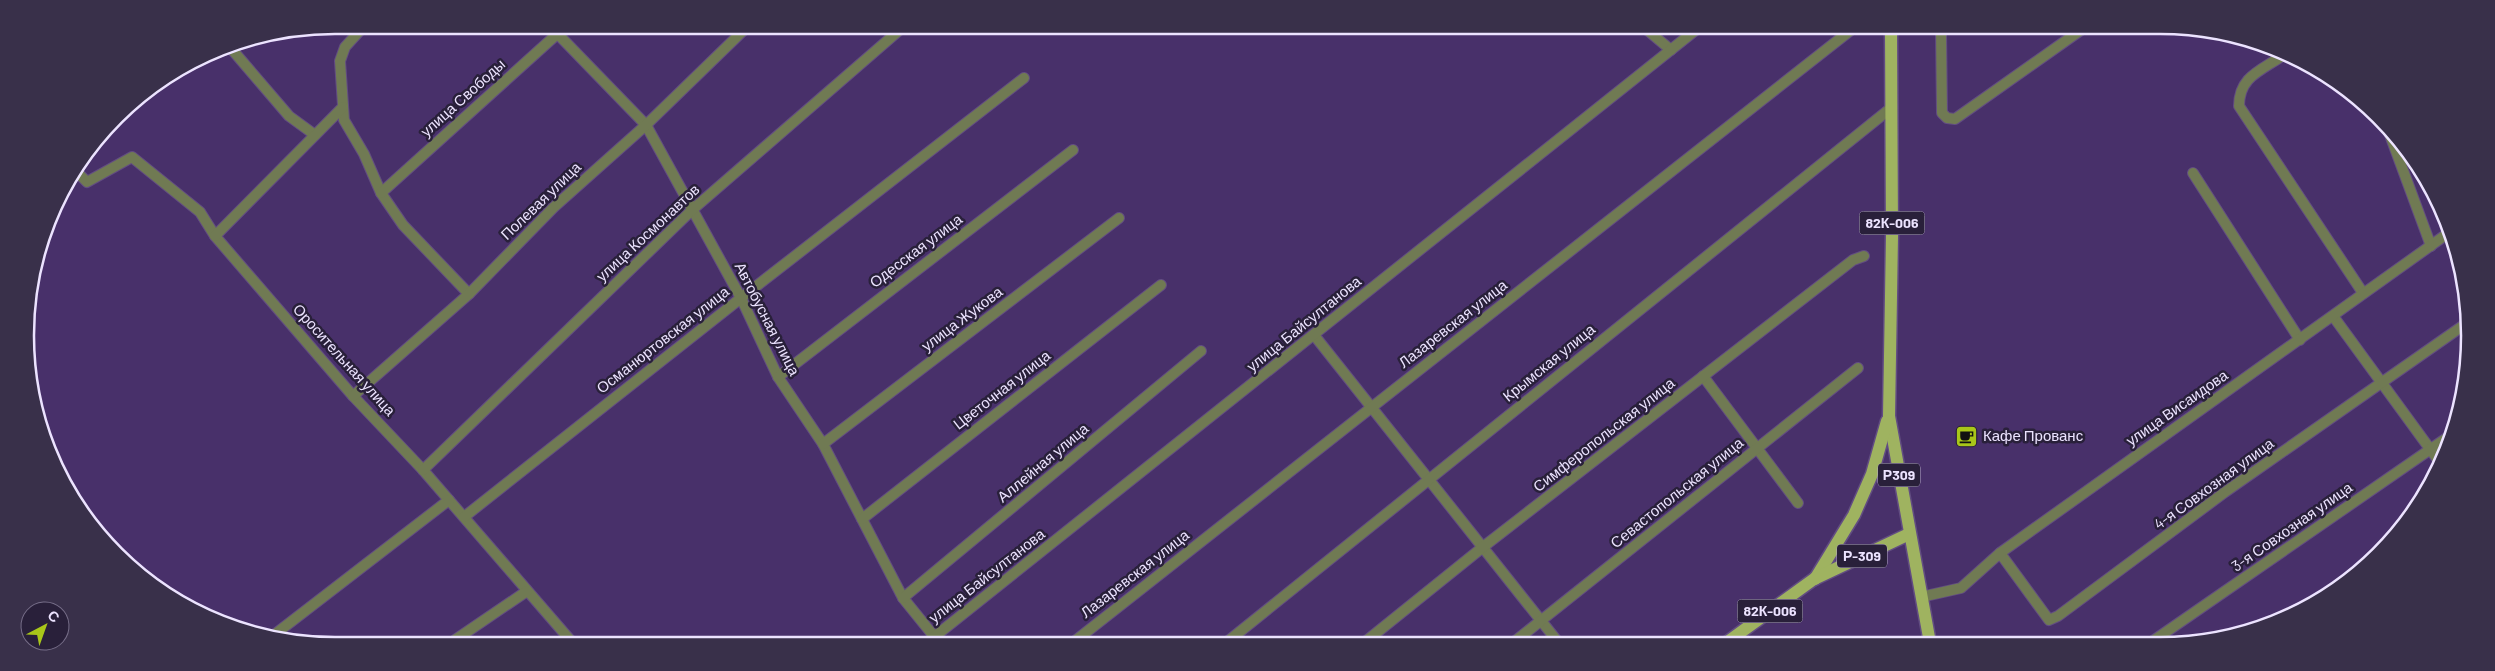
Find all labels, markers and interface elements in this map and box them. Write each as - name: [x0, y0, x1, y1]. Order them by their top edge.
- street label: улица Свободы: [416, 55, 508, 140]
- street label: Полевая улица: [497, 157, 585, 243]
- street label: улица Космонавтов: [592, 180, 703, 285]
- street label: Одесская улица: [866, 209, 966, 291]
- road number: 82К-006: [1860, 212, 1924, 234]
- street label: Автобусная улица: [732, 259, 805, 379]
- street label: улица Байсултанова: [1243, 271, 1365, 375]
- street label: Лазаревская улица: [1395, 275, 1511, 371]
- street label: Османюртовская улица: [592, 281, 733, 397]
- street label: улица Жукова: [917, 282, 1006, 354]
- street label: Оросительная улица: [290, 300, 400, 419]
- street label: Крымская улица: [1499, 319, 1599, 405]
- street label: Цветочная улица: [949, 345, 1054, 433]
- street label: улица Висаидова: [2122, 365, 2231, 449]
- street label: Симферопольская улица: [1529, 373, 1678, 495]
- street label: Аллейная улица: [993, 419, 1092, 506]
- cafe icon: Кафе Прованс: [1955, 424, 1979, 448]
- place label: Кафе Прованс: [1983, 426, 2084, 444]
- street label: Севастопольская улица: [1606, 433, 1747, 551]
- street label: 4-я Совхозная улица: [2150, 433, 2277, 533]
- road number: Р309: [1878, 464, 1920, 486]
- street label: 3-я Совхозная улица: [2228, 477, 2356, 575]
- street label: улица Байсултанова: [925, 524, 1048, 626]
- street label: Лазаревская улица: [1077, 525, 1193, 621]
- road number: Р-309: [1837, 544, 1887, 568]
- road number: 82К-006: [1738, 600, 1802, 622]
- north arrow: [20, 601, 70, 651]
- text: С: [44, 606, 63, 626]

